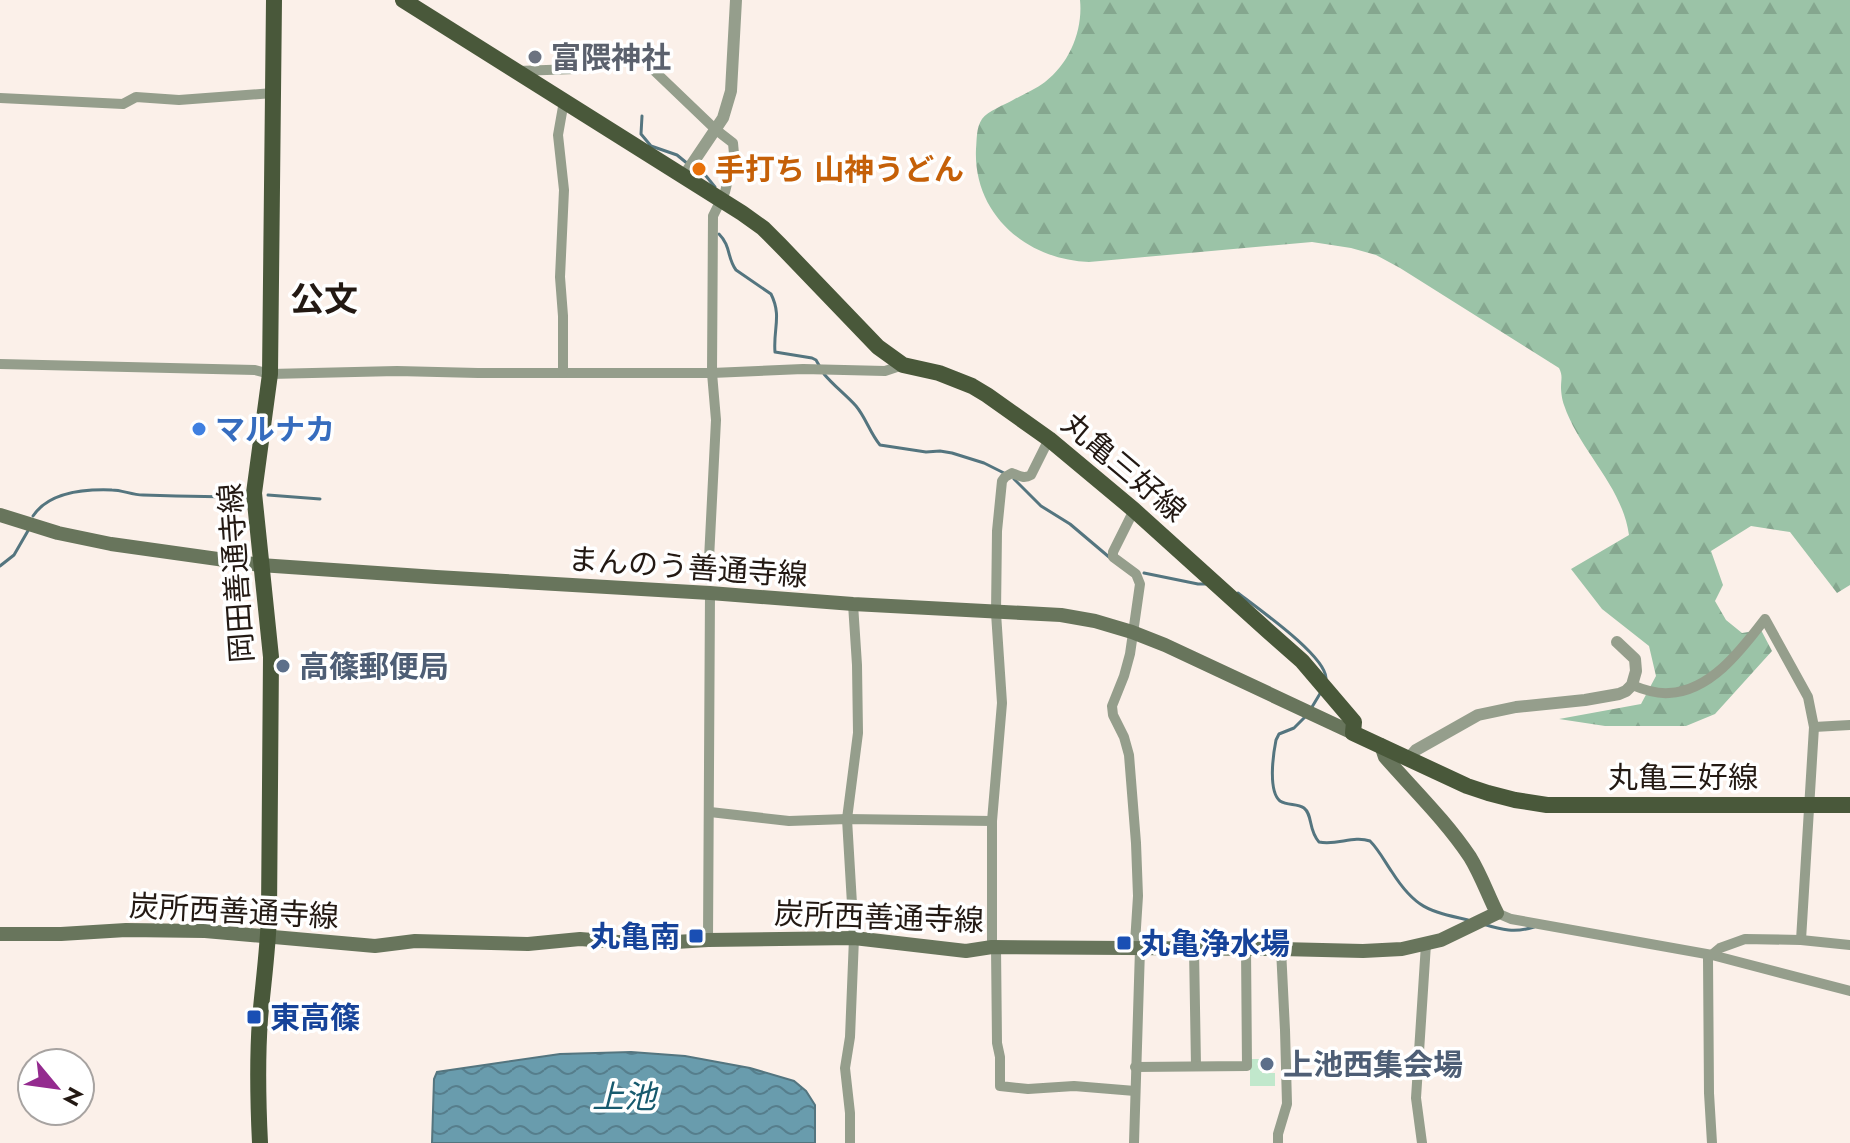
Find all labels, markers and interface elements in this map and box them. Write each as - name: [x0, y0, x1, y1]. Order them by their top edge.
- place label: 富隈神社: [551, 36, 671, 79]
- marker: 富隈神社: [526, 48, 544, 66]
- place label: 手打ち 山神うどん: [715, 148, 964, 191]
- marker: 手打ち 山神うどん: [690, 160, 708, 178]
- district label: 公文: [290, 275, 358, 324]
- street label: 丸亀三好線: [1053, 402, 1195, 532]
- place label: マルナカ: [215, 408, 335, 451]
- marker: マルナカ: [190, 420, 208, 438]
- street label: 岡田善通寺線: [208, 482, 264, 664]
- street label: まんのう善通寺線: [567, 537, 809, 597]
- place label: 高篠郵便局: [299, 645, 449, 688]
- marker: 高篠郵便局: [274, 657, 292, 675]
- street label: 丸亀三好線: [1608, 756, 1758, 799]
- street label: 炭所西善通寺線: [128, 884, 340, 938]
- street label: 炭所西善通寺線: [773, 892, 985, 942]
- place label: 丸亀南: [590, 915, 680, 958]
- place label: 丸亀浄水場: [1140, 922, 1290, 965]
- marker: 丸亀南: [687, 927, 705, 945]
- marker: 丸亀浄水場: [1115, 934, 1133, 952]
- place label: 東高篠: [270, 996, 360, 1039]
- marker: 東高篠: [245, 1008, 263, 1026]
- place label: 上池西集会場: [1283, 1043, 1463, 1086]
- north arrow: [16, 1047, 96, 1127]
- marker: 上池西集会場: [1258, 1055, 1276, 1073]
- water label: 上池: [592, 1074, 659, 1120]
- text: N: [55, 1081, 92, 1112]

